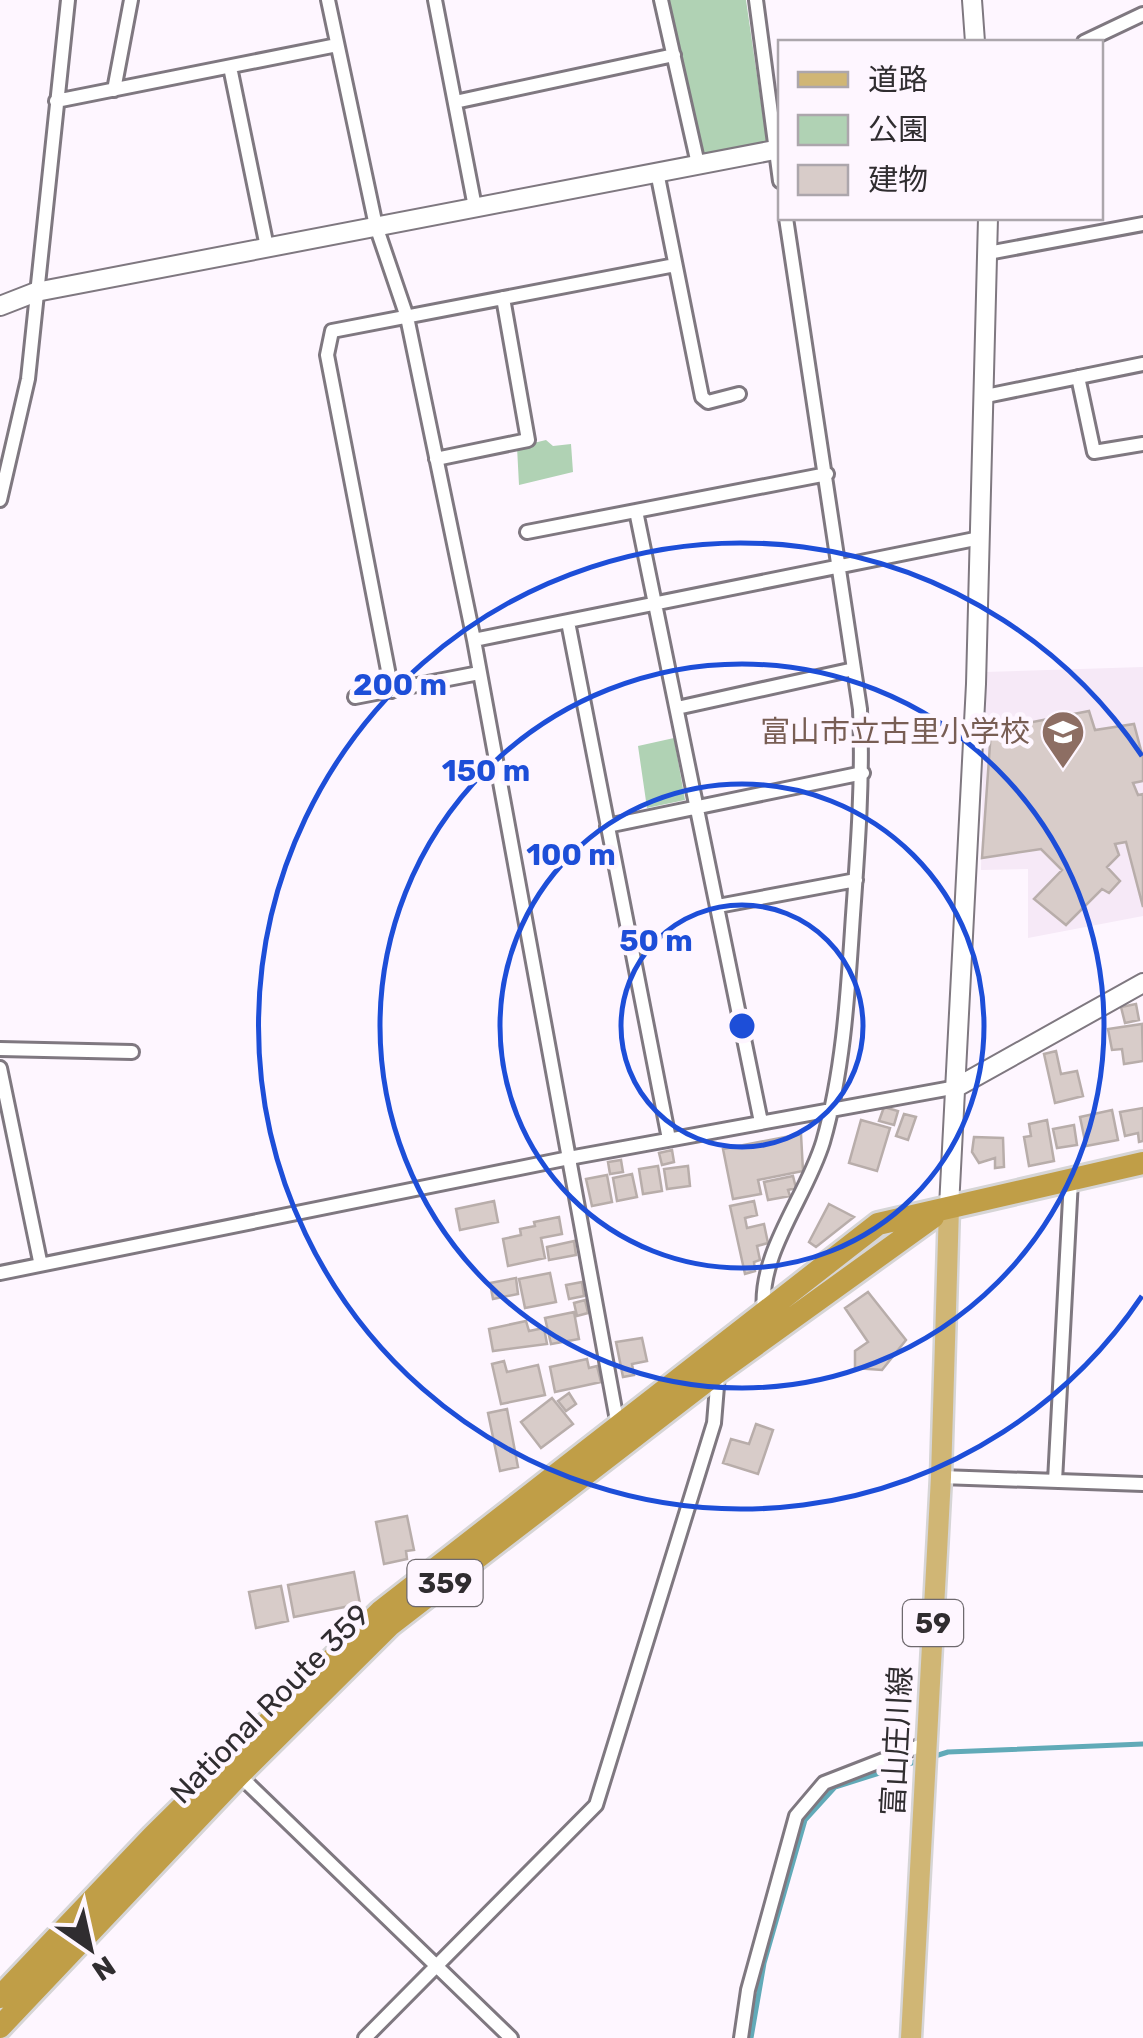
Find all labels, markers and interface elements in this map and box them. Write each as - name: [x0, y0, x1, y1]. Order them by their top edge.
- legend: [778, 40, 1103, 220]
- text: 道路: [868, 62, 928, 98]
- text: 公園: [868, 112, 928, 148]
- text: 建物: [868, 162, 928, 198]
- text: 200 m: [353, 667, 447, 703]
- school or university icon: 富山市立古里小学校: [1040, 709, 1086, 770]
- place label: 富山市立古里小学校: [760, 714, 1030, 750]
- text: 150 m: [442, 753, 530, 789]
- text: 100 m: [526, 837, 616, 873]
- text: 50 m: [619, 923, 693, 959]
- centre of rings: [724, 1008, 760, 1044]
- road number: 359: [408, 1560, 482, 1606]
- street label: National Route 359: [163, 1597, 377, 1811]
- road number: 59: [903, 1600, 963, 1646]
- street label: 富山庄川線: [875, 1665, 919, 1817]
- north arrow: [40, 1898, 140, 1998]
- text: N: [86, 1949, 121, 1988]

